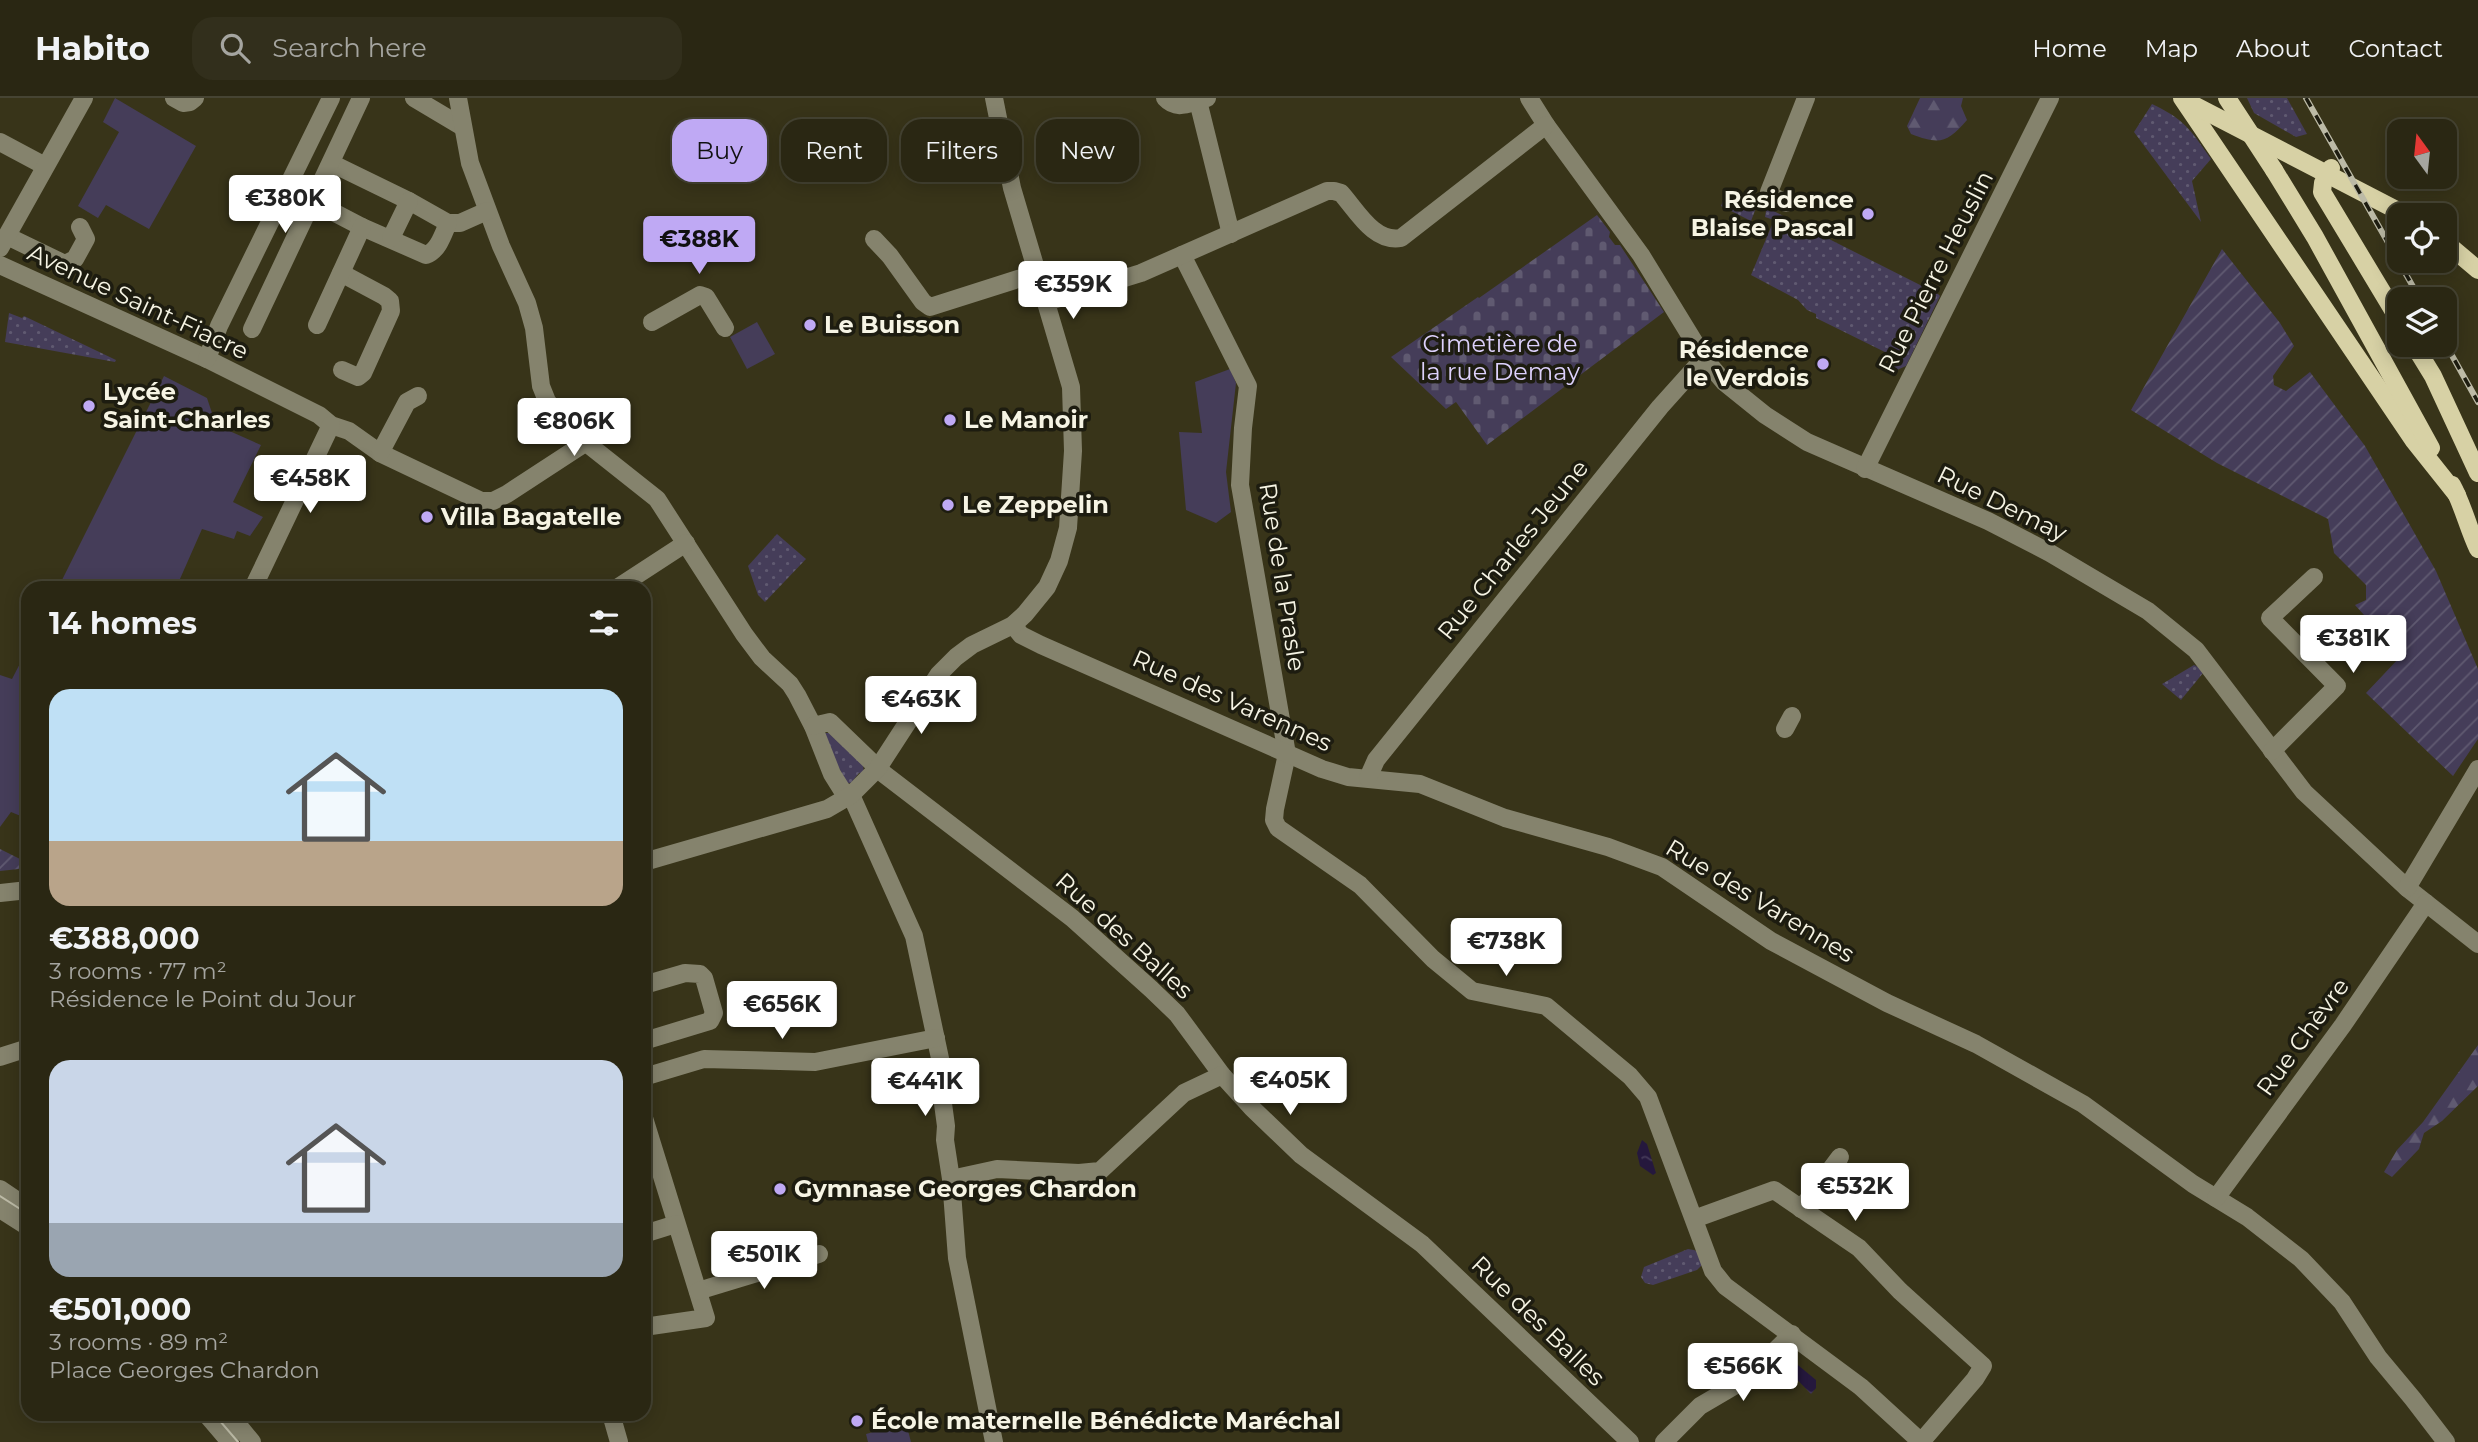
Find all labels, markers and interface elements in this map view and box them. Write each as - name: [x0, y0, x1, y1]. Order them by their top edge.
- search box: [192, 17, 682, 80]
- text: Habito: [35, 28, 150, 68]
- icon: search: [216, 29, 254, 67]
- text: Search here: [272, 32, 427, 64]
- text: Home: [2032, 34, 2107, 63]
- text: Map: [2145, 34, 2198, 63]
- text: About: [2236, 34, 2310, 63]
- text: Contact: [2348, 34, 2443, 63]
- chip: Buy: [672, 119, 767, 182]
- chip: Rent: [781, 119, 887, 182]
- chip: Filters: [901, 119, 1022, 182]
- chip: New: [1036, 119, 1139, 182]
- north arrow: [2387, 119, 2457, 189]
- map controls: [2387, 119, 2457, 357]
- street label: Rue Pierre Heuslin: [1872, 166, 1999, 378]
- pin: €380K: [236, 176, 334, 235]
- text: €380K: [245, 184, 325, 212]
- place label: Résidence Blaise Pascal: [1691, 185, 1854, 242]
- button: locate: [2387, 203, 2457, 273]
- marker: Résidence Blaise Pascal: [1860, 206, 1876, 222]
- pin: €388K: [650, 216, 748, 276]
- text: €388K: [659, 225, 739, 253]
- street label: Avenue Saint-Fiacre: [23, 238, 253, 365]
- pin: €359K: [1024, 262, 1122, 321]
- text: €359K: [1034, 270, 1112, 298]
- button: layers: [2387, 287, 2457, 357]
- place label: Le Buisson: [824, 310, 960, 339]
- marker: Le Buisson: [802, 317, 818, 333]
- park label: Cimetière de la rue Demay: [1420, 329, 1580, 386]
- place label: Résidence le Verdois: [1679, 335, 1809, 392]
- marker: Résidence le Verdois: [1815, 356, 1831, 372]
- place label: Lycée Saint-Charles: [103, 377, 271, 434]
- marker: Lycée Saint-Charles: [81, 398, 97, 414]
- pin: €806K: [525, 398, 623, 458]
- place label: Le Manoir: [964, 405, 1088, 434]
- text: €806K: [534, 407, 614, 435]
- marker: Le Manoir: [942, 412, 958, 428]
- street label: Rue Charles Jeune: [1431, 454, 1594, 646]
- pin: €458K: [261, 456, 359, 515]
- street label: Rue Demay: [1933, 460, 2072, 547]
- text: €458K: [270, 464, 350, 492]
- street label: Rue de la Prasle: [1253, 481, 1312, 673]
- place label: Le Zeppelin: [962, 490, 1109, 519]
- marker: Le Zeppelin: [940, 497, 956, 513]
- place label: Villa Bagatelle: [440, 502, 622, 531]
- marker: Villa Bagatelle: [419, 509, 435, 525]
- icon: filters: [585, 604, 623, 642]
- text: 14 homes: [49, 605, 197, 642]
- pin: €381K: [2304, 616, 2402, 675]
- text: €381K: [2316, 624, 2390, 652]
- street label: Rue des Varennes: [1128, 644, 1336, 758]
- pin: €463K: [872, 676, 970, 736]
- text: €463K: [881, 685, 961, 713]
- icon: home: [273, 734, 399, 860]
- street label: Rue des Varennes: [1661, 833, 1860, 968]
- street label: Rue des Balles: [1050, 866, 1199, 1005]
- pin: €738K: [1457, 918, 1555, 978]
- text: €388,000: [49, 920, 200, 957]
- text: €738K: [1467, 927, 1545, 955]
- text: 3 rooms · 77 m²: [49, 957, 227, 985]
- street label: Rue Chèvre: [2250, 972, 2355, 1101]
- pin: €656K: [733, 982, 831, 1041]
- text: Résidence le Point du Jour: [49, 985, 356, 1013]
- text: €656K: [743, 990, 821, 1018]
- pin: €441K: [876, 1058, 974, 1118]
- pin: €405K: [1241, 1058, 1339, 1117]
- text: €405K: [1250, 1066, 1330, 1094]
- text: €441K: [887, 1067, 963, 1095]
- icon: home: [273, 1105, 399, 1231]
- pin: €532K: [1806, 1164, 1904, 1223]
- text: €532K: [1817, 1172, 1893, 1200]
- place label: Gymnase Georges Chardon: [794, 1174, 1137, 1203]
- marker: Gymnase Georges Chardon: [772, 1181, 788, 1197]
- pin: €501K: [715, 1232, 813, 1291]
- text: €501K: [727, 1240, 801, 1268]
- street label: Rue des Balles: [1466, 1250, 1611, 1392]
- text: €501,000: [49, 1291, 191, 1328]
- text: 3 rooms · 89 m²: [49, 1328, 228, 1356]
- pin: €566K: [1694, 1344, 1792, 1403]
- text: €566K: [1704, 1352, 1782, 1380]
- text: Place Georges Chardon: [49, 1356, 320, 1384]
- place label: École maternelle Bénédicte Maréchal: [871, 1406, 1341, 1435]
- marker: École maternelle Bénédicte Maréchal: [849, 1413, 865, 1429]

